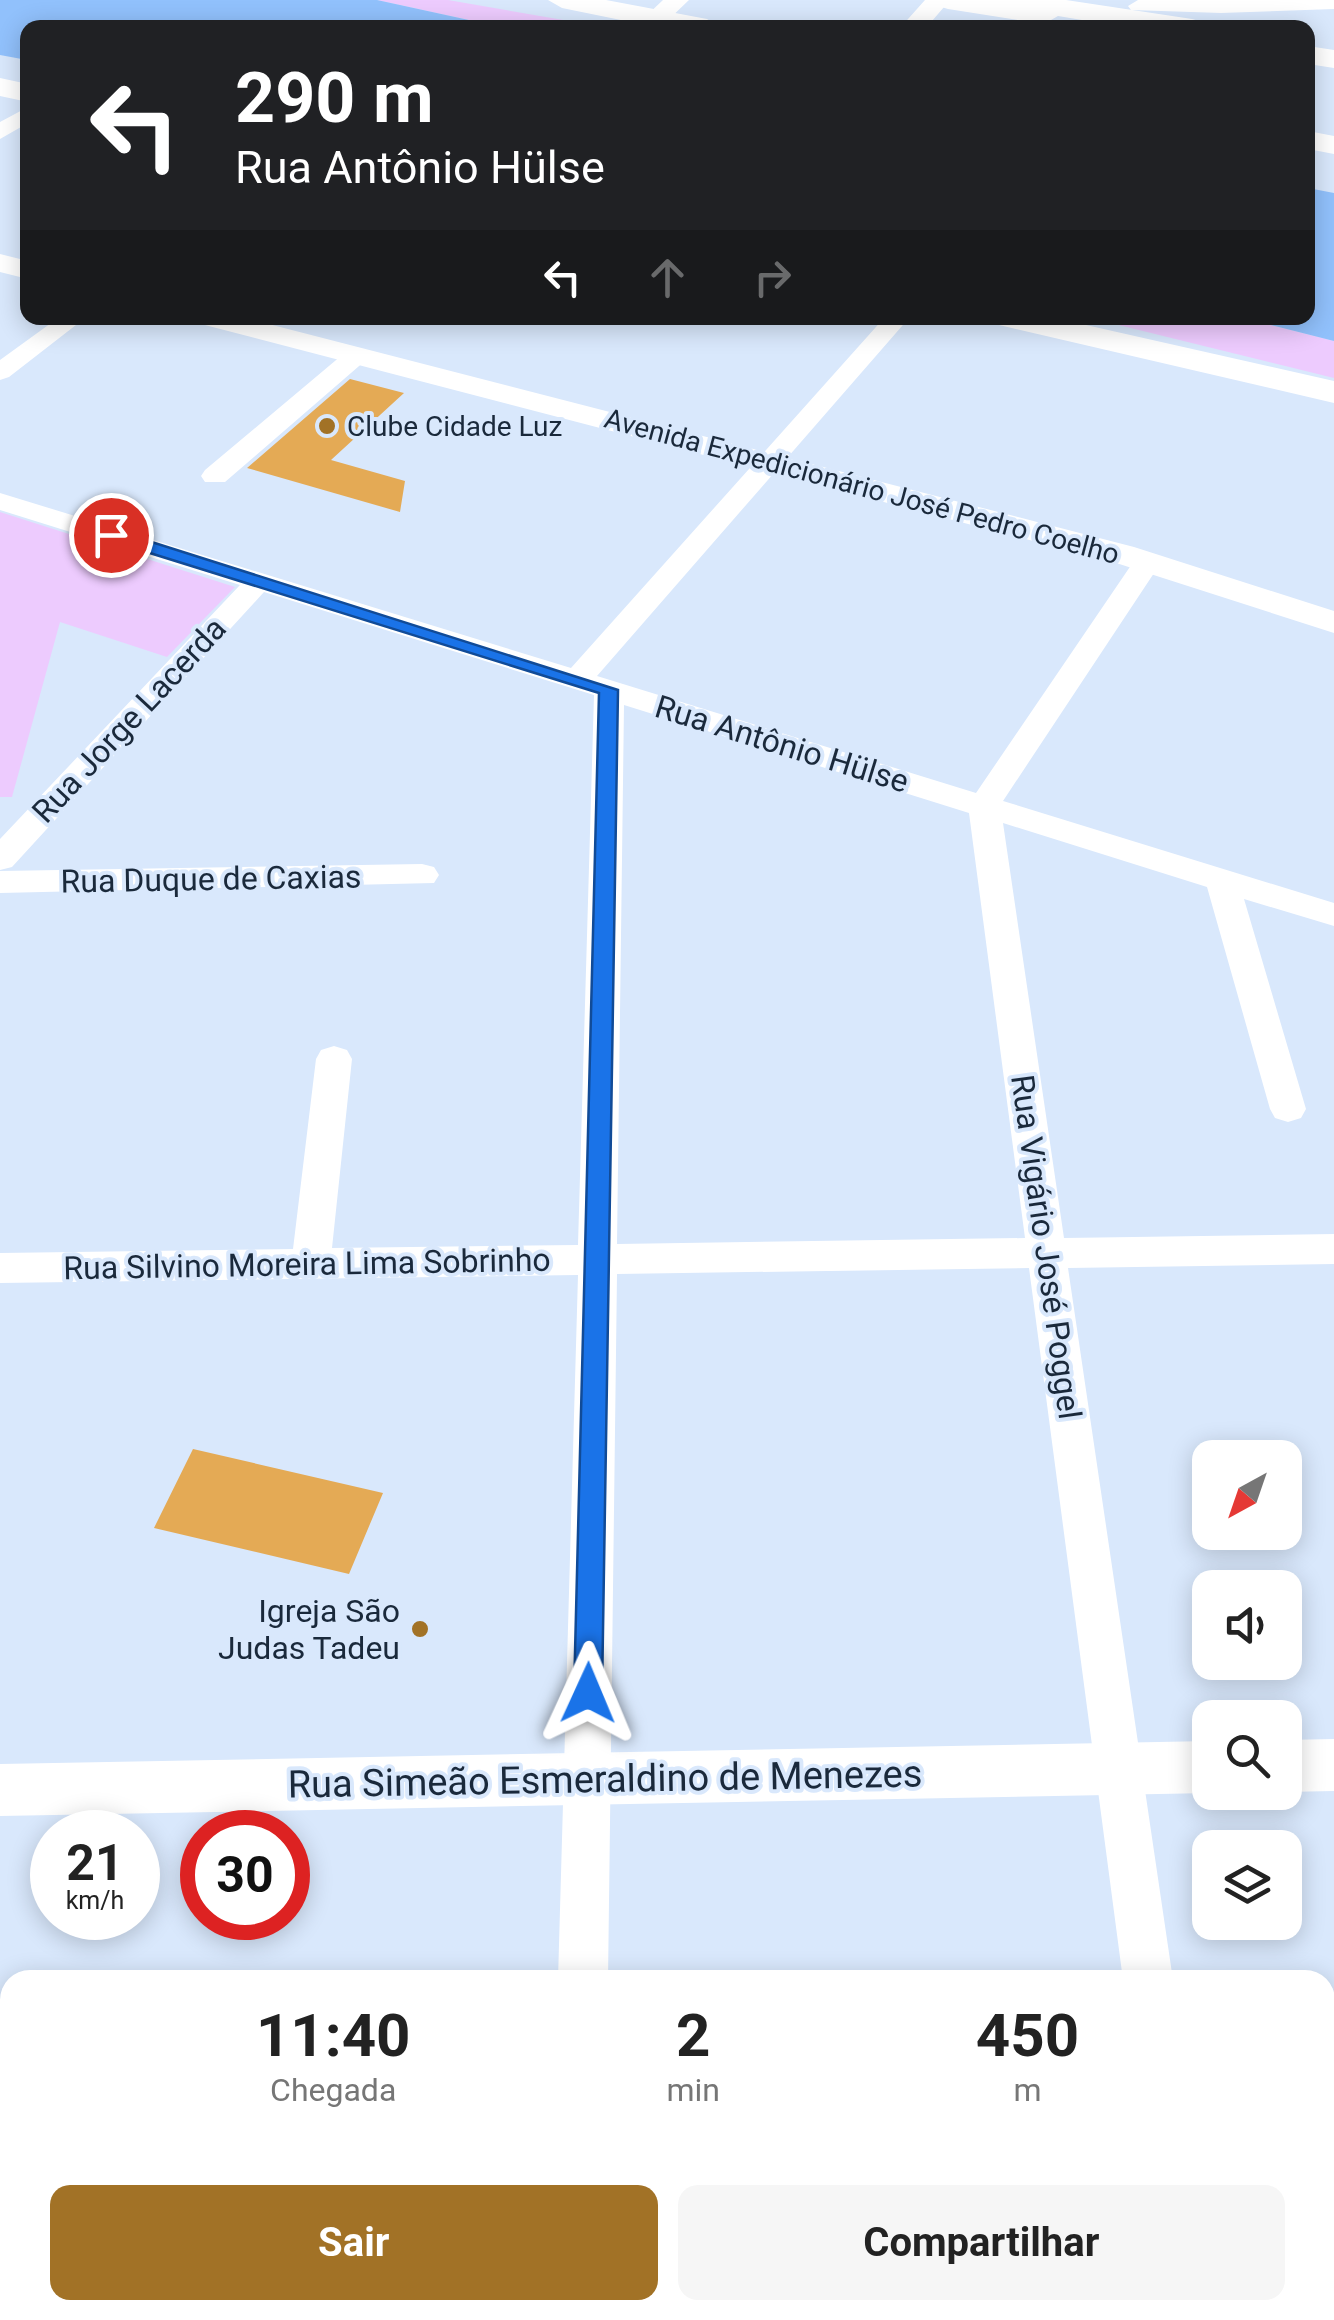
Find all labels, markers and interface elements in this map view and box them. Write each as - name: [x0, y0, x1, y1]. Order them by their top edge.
- text: 290 m: [235, 57, 434, 139]
- icon: left: [70, 60, 200, 190]
- text: Rua Antônio Hülse: [235, 141, 605, 194]
- icon: left: [535, 250, 590, 305]
- icon: ahead: [640, 250, 695, 305]
- icon: right: [745, 250, 800, 305]
- street label: Avenida Expedicionário José Pedro Coelho: [601, 402, 1123, 571]
- place label: Clube Cidade Luz: [347, 410, 562, 443]
- marker: Clube Cidade Luz: [316, 415, 338, 437]
- pin: [69, 493, 154, 578]
- icon: arrive: [84, 508, 139, 563]
- street label: Rua Jorge Lacerda: [24, 610, 234, 830]
- street label: Rua Antônio Hülse: [651, 687, 913, 801]
- street label: Rua Duque de Caxias: [60, 857, 362, 901]
- street label: Rua Vigário José Poggel: [1003, 1072, 1089, 1422]
- street label: Rua Silvino Moreira Lima Sobrinho: [63, 1241, 551, 1287]
- north arrow: [1192, 1440, 1302, 1550]
- map controls: [1192, 1440, 1302, 1940]
- button: sound: [1192, 1570, 1302, 1680]
- place label: Igreja São Judas Tadeu: [218, 1592, 400, 1667]
- marker: Igreja São Judas Tadeu: [409, 1618, 431, 1640]
- position arrow: [536, 1641, 640, 1745]
- button: search: [1192, 1700, 1302, 1810]
- street label: Rua Simeão Esmeraldino de Menezes: [287, 1751, 923, 1807]
- speed limit sign: 30: [180, 1810, 310, 1940]
- button: layers: [1192, 1830, 1302, 1940]
- text: 21: [66, 1834, 124, 1892]
- text: km/h: [66, 1886, 124, 1915]
- text: 11:40: [256, 2000, 411, 2071]
- text: 2: [676, 2000, 710, 2071]
- text: 450: [976, 2000, 1079, 2071]
- text: Chegada: [270, 2071, 396, 2109]
- text: min: [666, 2071, 720, 2109]
- text: m: [1013, 2071, 1041, 2109]
- button: Sair: [50, 2185, 658, 2300]
- button: Compartilhar: [678, 2185, 1285, 2300]

